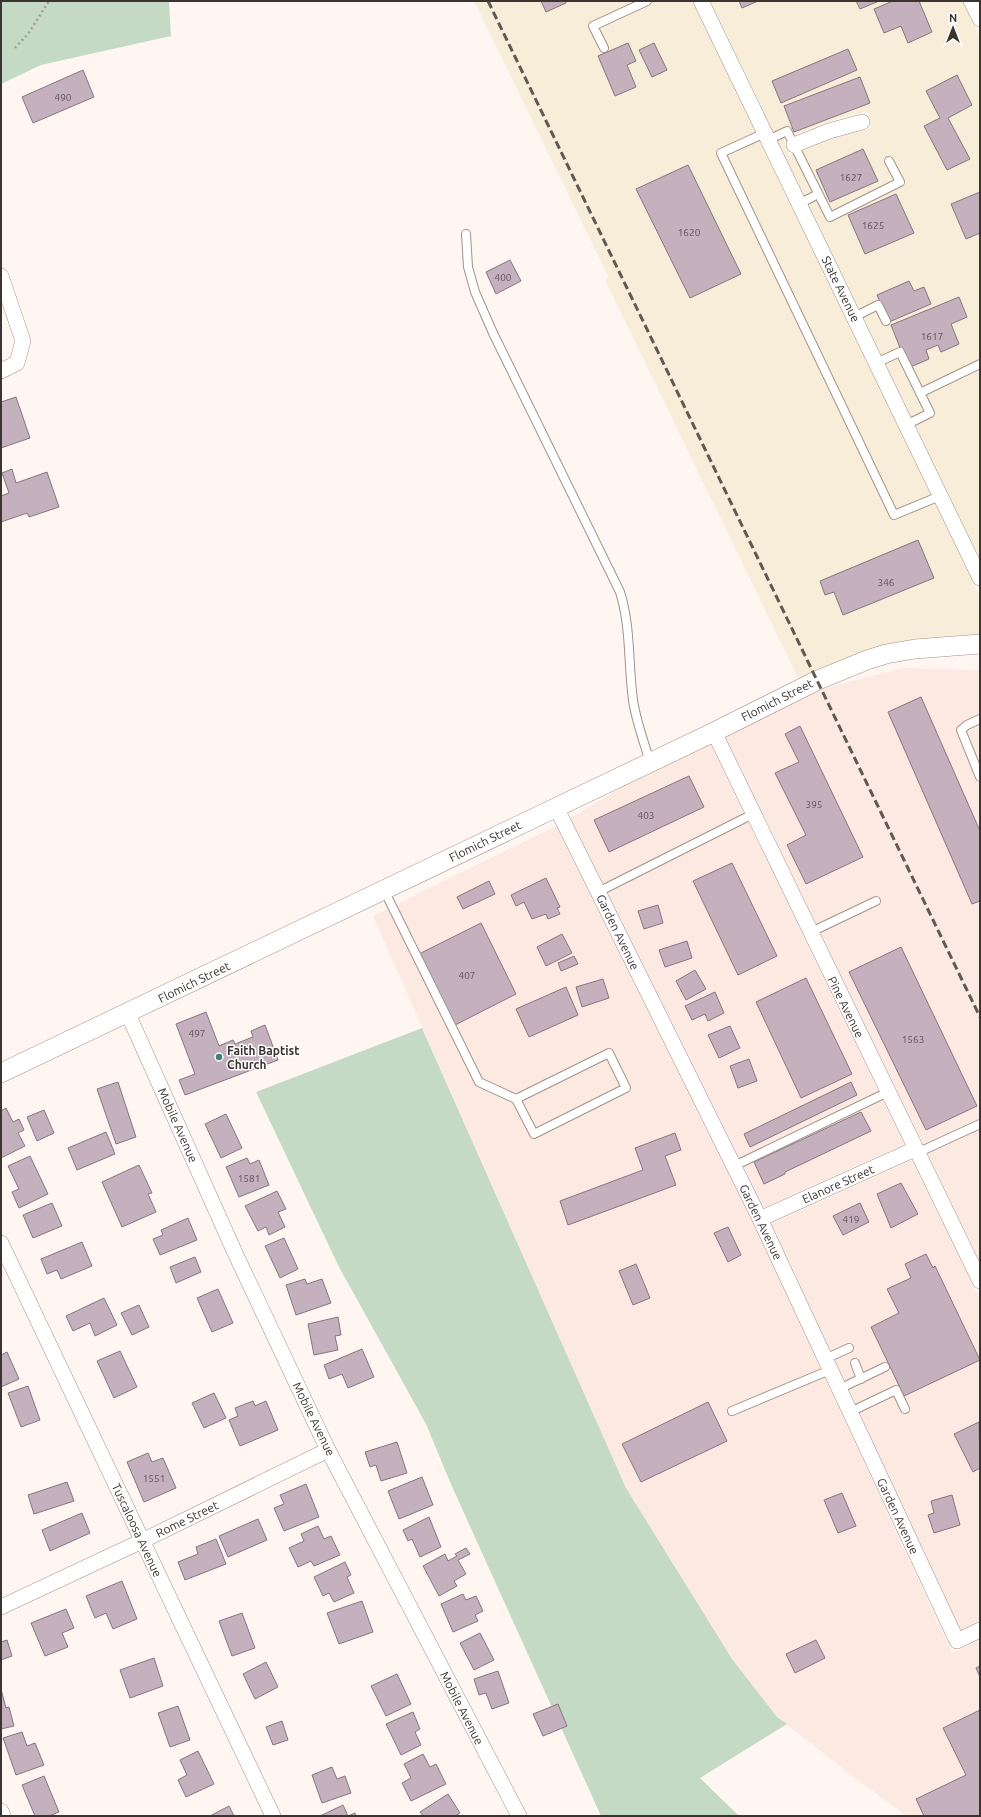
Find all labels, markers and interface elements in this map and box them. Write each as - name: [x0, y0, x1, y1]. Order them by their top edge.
- north arrow: [933, 8, 973, 48]
- text: N: [949, 12, 957, 24]
- house number: 490: [55, 92, 72, 103]
- house number: 1627: [840, 172, 862, 183]
- house number: 1625: [862, 220, 884, 231]
- house number: 1620: [678, 227, 701, 238]
- street label: State Avenue: [819, 254, 863, 324]
- house number: 400: [495, 272, 512, 283]
- house number: 1617: [921, 331, 943, 342]
- house number: 346: [878, 577, 895, 588]
- street label: Flomich Street: [739, 676, 815, 724]
- house number: 395: [806, 799, 822, 810]
- house number: 403: [638, 810, 654, 821]
- street label: Flomich Street: [447, 818, 523, 864]
- street label: Garden Avenue: [594, 892, 642, 972]
- street label: Flomich Street: [156, 959, 232, 1005]
- house number: 407: [459, 970, 475, 981]
- street label: Pine Avenue: [826, 974, 866, 1040]
- house number: 497: [189, 1028, 205, 1039]
- house number: 1563: [902, 1034, 924, 1045]
- place label: Faith Baptist Church: [227, 1044, 299, 1071]
- marker: Faith Baptist Church: [214, 1052, 224, 1062]
- street label: Mobile Avenue: [156, 1086, 200, 1164]
- street label: Elanore Street: [800, 1162, 876, 1206]
- house number: 1581: [238, 1173, 260, 1184]
- street label: Garden Avenue: [737, 1182, 785, 1262]
- house number: 419: [843, 1214, 859, 1225]
- street label: Mobile Avenue: [291, 1380, 337, 1458]
- house number: 1551: [143, 1473, 165, 1484]
- street label: Garden Avenue: [875, 1476, 921, 1556]
- street label: Tuscaloosa Avenue: [110, 1481, 164, 1579]
- street label: Rome Street: [154, 1498, 221, 1540]
- street label: Mobile Avenue: [438, 1669, 486, 1747]

